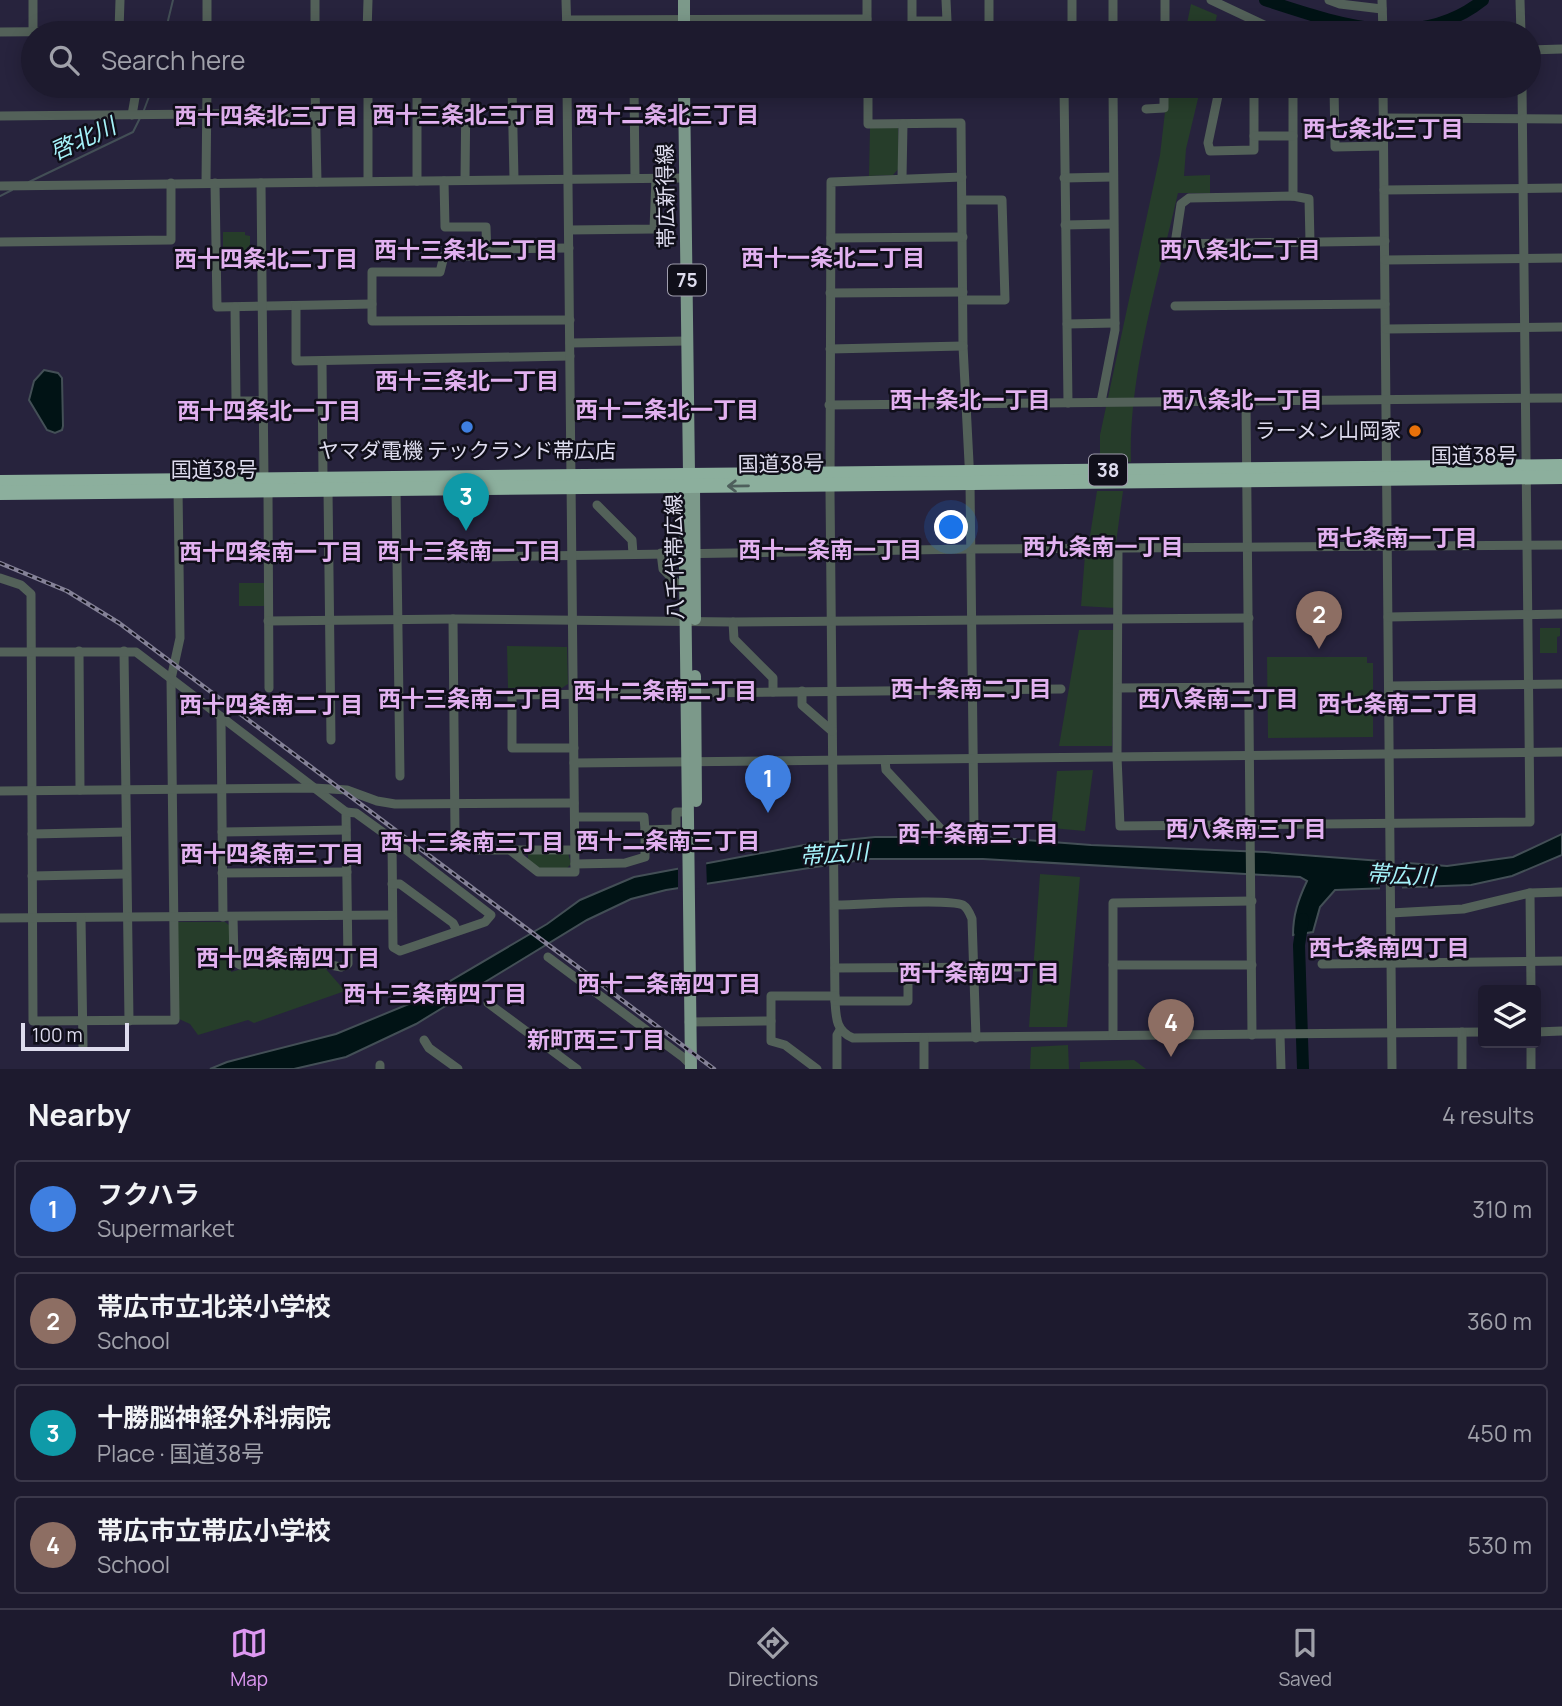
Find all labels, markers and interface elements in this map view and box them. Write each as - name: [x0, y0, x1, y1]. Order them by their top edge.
- search box: [21, 21, 1541, 98]
- icon: search: [45, 41, 83, 79]
- text: Search here: [101, 42, 246, 78]
- district label: 西十三条北三丁目: [372, 98, 556, 130]
- district label: 西十二条北三丁目: [575, 98, 759, 130]
- district label: 西十四条北三丁目: [174, 99, 358, 131]
- water label: 啓北川: [45, 108, 123, 167]
- district label: 西七条北三丁目: [1303, 112, 1464, 144]
- street label: 帯広新得線: [650, 143, 680, 249]
- district label: 西十三条北二丁目: [374, 233, 558, 265]
- district label: 西八条北二丁目: [1160, 233, 1321, 265]
- district label: 西十一条北二丁目: [741, 241, 925, 273]
- district label: 西十四条北二丁目: [174, 242, 358, 274]
- road number: 75: [668, 264, 706, 296]
- district label: 西十三条北一丁目: [375, 364, 559, 396]
- district label: 西十条北一丁目: [890, 383, 1051, 415]
- district label: 西八条北一丁目: [1162, 383, 1323, 415]
- district label: 西十二条北一丁目: [575, 393, 759, 425]
- district label: 西十四条北一丁目: [177, 394, 361, 426]
- place label: ラーメン山岡家: [1255, 416, 1401, 444]
- marker: ヤマダ電機 テックランド帯広店: [459, 419, 475, 435]
- marker: ラーメン山岡家: [1407, 423, 1423, 439]
- place label: ヤマダ電機 テックランド帯広店: [318, 436, 616, 464]
- street label: 国道38号: [1431, 441, 1517, 469]
- street label: 国道38号: [737, 448, 825, 478]
- road number: 38: [1089, 454, 1127, 485]
- street label: 国道38号: [171, 455, 257, 483]
- pin: 3: [443, 473, 489, 531]
- one-way arrow: [726, 479, 749, 492]
- street label: 八千代帯広線: [659, 494, 689, 620]
- your location: [934, 510, 968, 544]
- district label: 西七条南一丁目: [1317, 521, 1478, 553]
- district label: 西九条南一丁目: [1023, 530, 1184, 562]
- district label: 西十一条南一丁目: [738, 533, 922, 565]
- district label: 西十三条南一丁目: [377, 534, 561, 566]
- district label: 西十四条南一丁目: [179, 535, 363, 567]
- pin: 2: [1296, 591, 1342, 649]
- district label: 西十条南二丁目: [891, 672, 1052, 704]
- district label: 西十二条南二丁目: [573, 674, 757, 706]
- district label: 西十三条南二丁目: [378, 682, 562, 714]
- district label: 西八条南二丁目: [1138, 682, 1299, 714]
- district label: 西七条南二丁目: [1318, 687, 1479, 719]
- district label: 西十四条南二丁目: [179, 688, 363, 720]
- pin: 1: [745, 755, 791, 813]
- district label: 西八条南三丁目: [1166, 812, 1327, 844]
- district label: 西十条南三丁目: [898, 817, 1059, 849]
- district label: 西十二条南三丁目: [576, 824, 760, 856]
- district label: 西十三条南三丁目: [380, 825, 564, 857]
- water label: 帯広川: [798, 834, 872, 871]
- district label: 西十四条南三丁目: [180, 837, 364, 869]
- water label: 帯広川: [1366, 856, 1439, 892]
- district label: 西七条南四丁目: [1309, 931, 1470, 963]
- district label: 西十四条南四丁目: [196, 941, 380, 973]
- district label: 西十条南四丁目: [899, 956, 1060, 988]
- district label: 西十二条南四丁目: [577, 967, 761, 999]
- district label: 西十三条南四丁目: [343, 977, 527, 1009]
- map controls: [1478, 985, 1541, 1048]
- button: layers: [1478, 985, 1541, 1048]
- pin: 4: [1148, 999, 1194, 1057]
- scale bar: [21, 1020, 130, 1052]
- text: 100 m: [32, 1022, 83, 1048]
- district label: 新町西三丁目: [527, 1023, 665, 1055]
- text: Nearby: [28, 1094, 131, 1135]
- text: 4 results: [1442, 1099, 1534, 1131]
- text: フクハラ: [97, 1176, 200, 1212]
- text: 1: [48, 1193, 58, 1225]
- text: 310 m: [1472, 1193, 1532, 1225]
- text: Supermarket: [97, 1212, 235, 1244]
- text: 帯広市立北栄小学校: [97, 1288, 331, 1324]
- text: 2: [46, 1305, 60, 1337]
- text: 360 m: [1467, 1305, 1532, 1337]
- text: School: [97, 1324, 170, 1356]
- text: 十勝脳神経外科病院: [97, 1399, 331, 1435]
- text: 3: [46, 1417, 60, 1449]
- text: 450 m: [1467, 1417, 1532, 1449]
- text: Place · 国道38号: [97, 1437, 264, 1469]
- text: 帯広市立帯広小学校: [97, 1512, 331, 1548]
- text: 4: [46, 1529, 60, 1561]
- text: 530 m: [1468, 1529, 1532, 1561]
- text: School: [97, 1548, 170, 1580]
- tab: Map: [230, 1624, 268, 1692]
- tab: Directions: [728, 1624, 818, 1692]
- tab: Saved: [1278, 1624, 1332, 1692]

